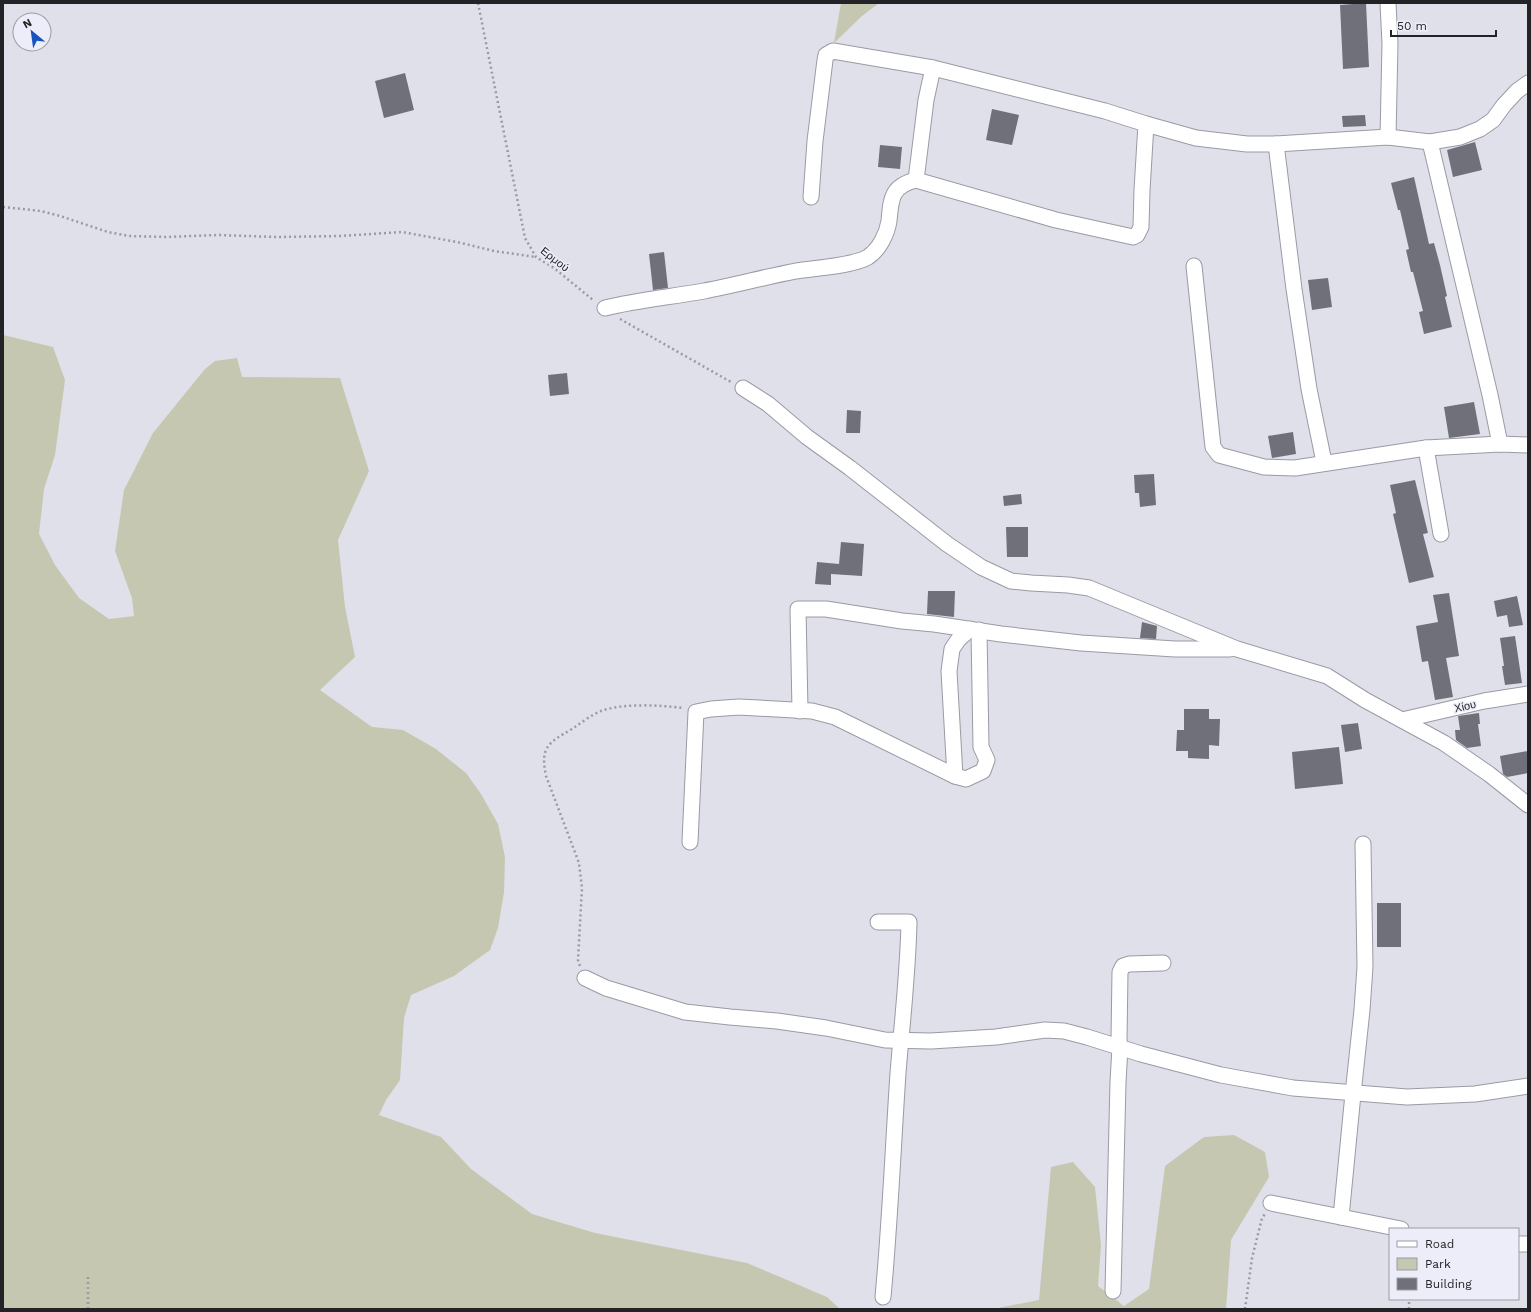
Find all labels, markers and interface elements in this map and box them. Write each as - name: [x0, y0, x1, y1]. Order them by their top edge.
- north arrow: [12, 12, 52, 52]
- scale bar: [1391, 12, 1496, 38]
- text: N: [21, 16, 34, 31]
- text: 50 m: [1397, 19, 1427, 33]
- street label: Ερμού: [538, 244, 572, 275]
- street label: Χίου: [1453, 698, 1477, 715]
- legend: [1389, 1228, 1519, 1300]
- text: Road: [1425, 1237, 1454, 1251]
- text: Park: [1425, 1257, 1451, 1271]
- text: Building: [1425, 1277, 1472, 1291]

